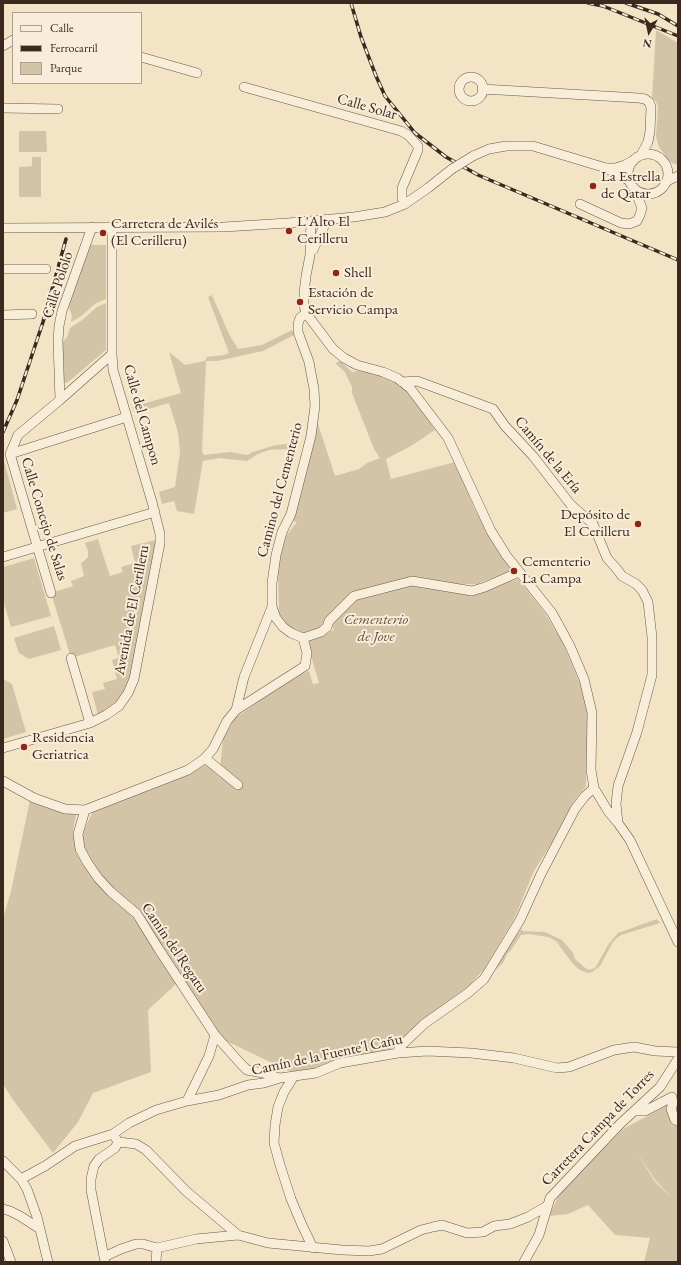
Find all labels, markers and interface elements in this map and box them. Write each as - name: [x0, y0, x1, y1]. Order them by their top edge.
- legend: [12, 12, 142, 84]
- north arrow: [629, 12, 669, 52]
- text: Calle: [50, 20, 74, 36]
- text: N: [642, 36, 653, 51]
- text: Ferrocarril: [50, 40, 98, 56]
- text: Parque: [50, 60, 82, 76]
- street label: Calle Solar: [335, 90, 399, 124]
- place label: La Estrella de Qatar: [601, 168, 661, 203]
- marker: La Estrella de Qatar: [588, 181, 598, 191]
- place label: L'Alto El Cerilleru: [297, 213, 350, 248]
- place label: Carretera de Avilés (El Cerilleru): [111, 215, 218, 250]
- marker: L'Alto El Cerilleru: [284, 226, 294, 236]
- marker: Carretera de Avilés (El Cerilleru): [98, 228, 108, 238]
- street label: Calle Pololo: [39, 249, 77, 321]
- place label: Shell: [344, 264, 372, 282]
- marker: Shell: [331, 268, 341, 278]
- place label: Estación de Servicio Campa: [308, 284, 398, 319]
- marker: Estación de Servicio Campa: [295, 297, 305, 307]
- street label: Calle del Campon: [119, 362, 165, 468]
- street label: Camín de la Ería: [511, 413, 585, 497]
- street label: Camino del Cementerio: [253, 421, 307, 559]
- street label: Calle Concejo de Salas: [17, 455, 71, 583]
- place label: Depósito de El Cerilleru: [561, 506, 630, 541]
- marker: Depósito de El Cerilleru: [633, 519, 643, 529]
- street label: Avenida de El Cerilleru: [111, 543, 153, 677]
- place label: Cementerio La Campa: [522, 553, 591, 588]
- marker: Cementerio La Campa: [509, 566, 519, 576]
- park label: Cementerio de Jove: [344, 611, 408, 646]
- place label: Residencia Geriatrica: [32, 729, 94, 764]
- marker: Residencia Geriatrica: [19, 742, 29, 752]
- street label: Camín del Regatu: [137, 900, 211, 996]
- street label: Camín de la Fuente'l Cañu: [250, 1030, 404, 1080]
- street label: Carretera Campa de Torres: [538, 1066, 658, 1190]

